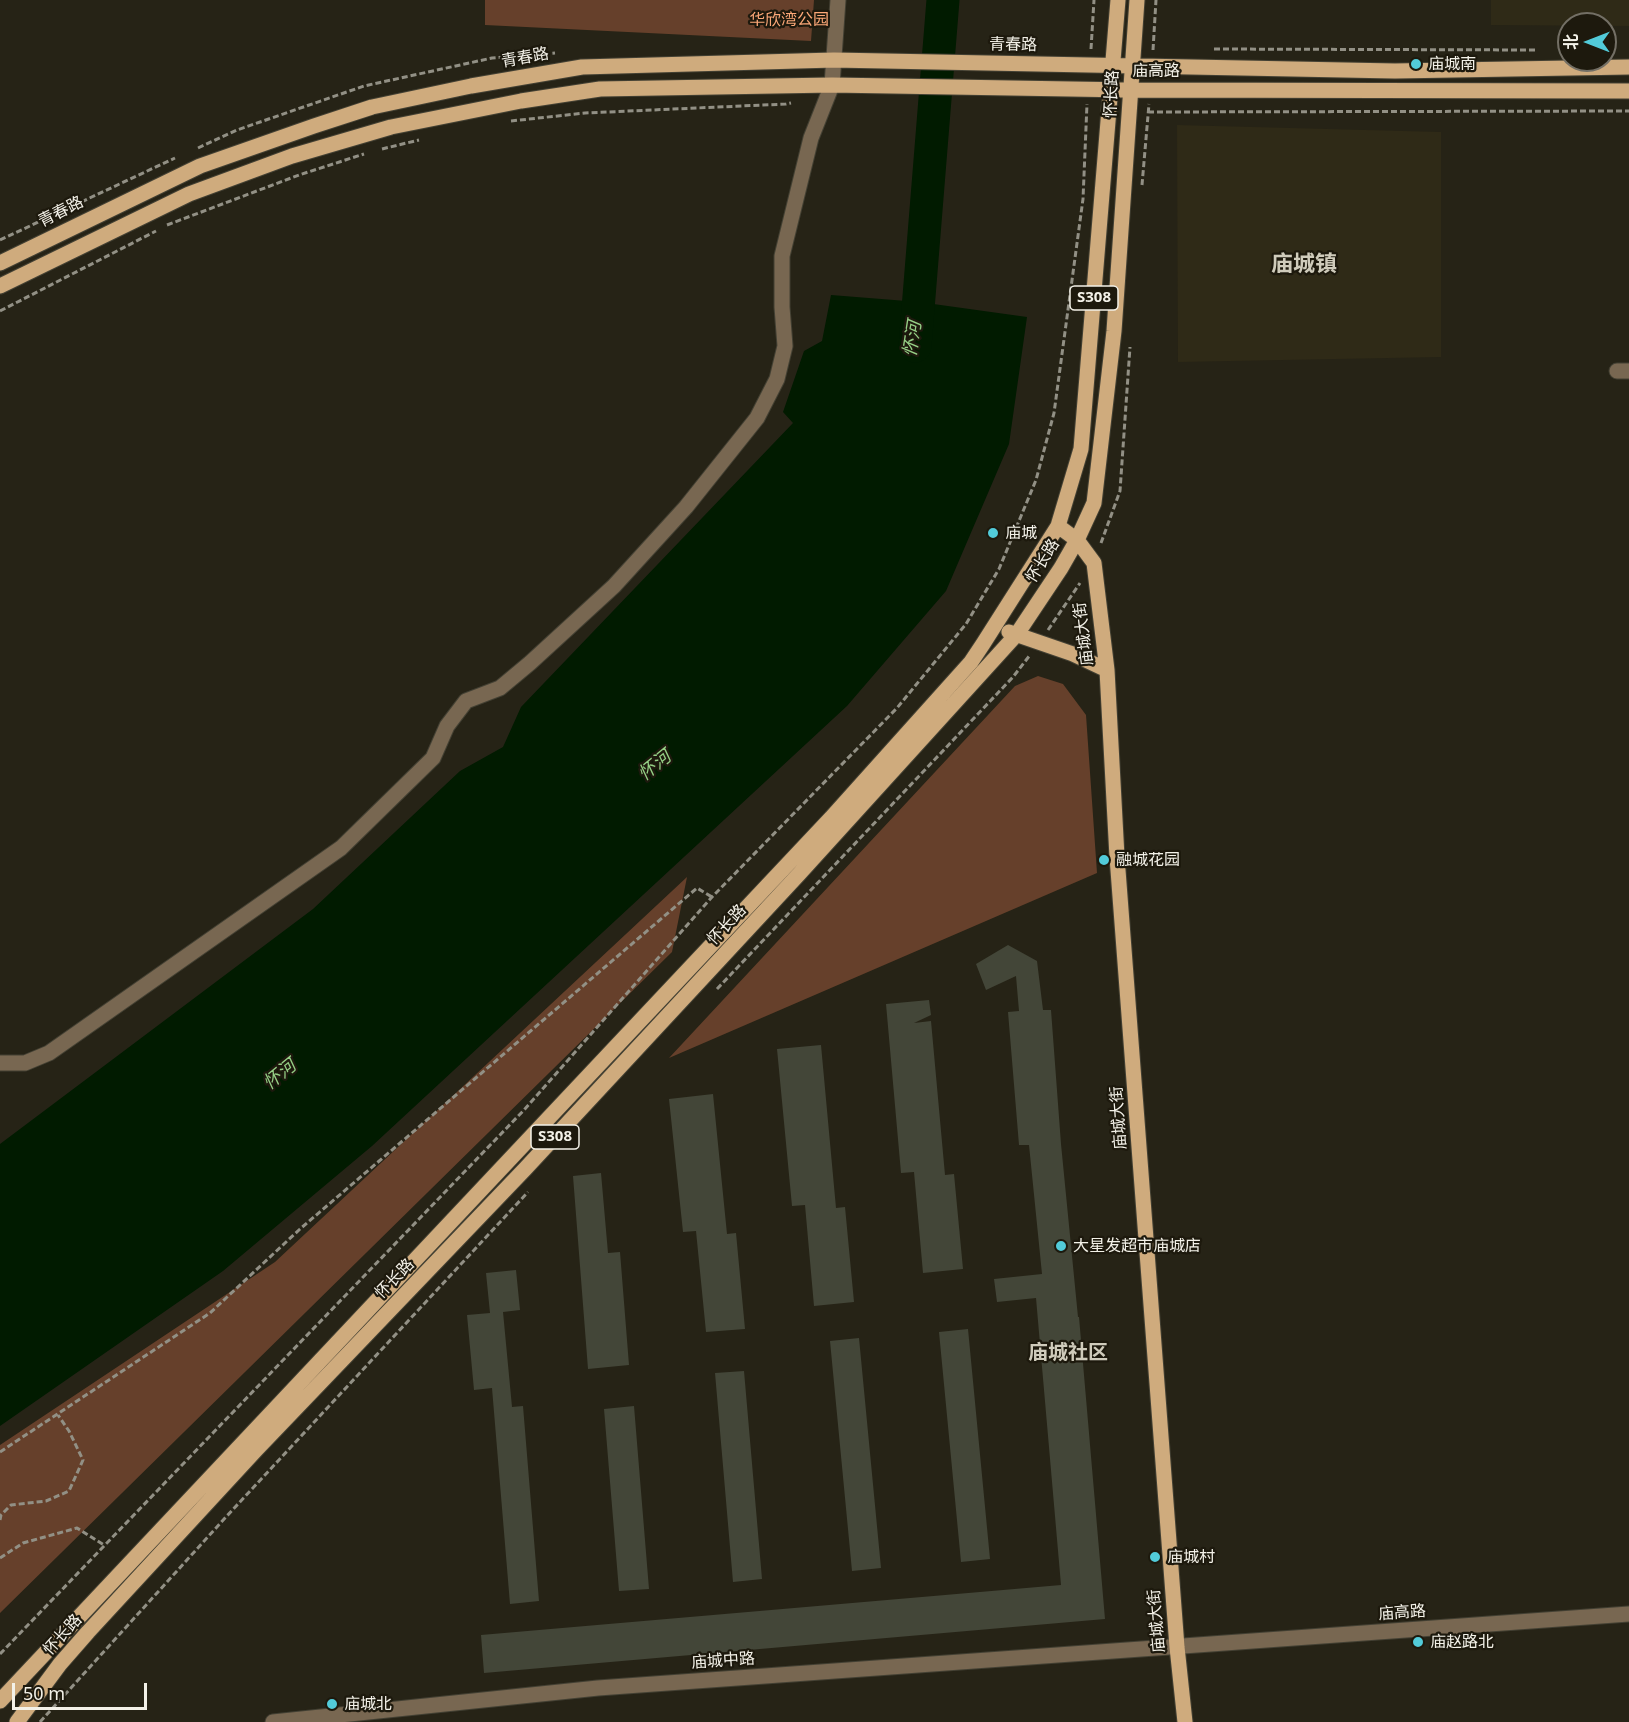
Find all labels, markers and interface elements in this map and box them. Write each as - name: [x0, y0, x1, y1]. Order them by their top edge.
- park label: 华欣湾公园: [749, 10, 829, 30]
- north arrow: [1557, 12, 1617, 72]
- text: 北: [1560, 34, 1582, 50]
- street label: 青春路: [989, 35, 1037, 55]
- street label: 青春路: [500, 44, 550, 72]
- place label: 庙城南: [1428, 54, 1476, 74]
- marker: 庙城南: [1409, 57, 1423, 71]
- street label: 庙高路: [1132, 61, 1180, 81]
- street label: 怀长路: [1101, 70, 1123, 118]
- street label: 青春路: [35, 193, 87, 231]
- district label: 庙城镇: [1271, 252, 1337, 278]
- road number: S308: [1070, 286, 1118, 310]
- water label: 怀河: [900, 320, 926, 358]
- place label: 庙城: [1005, 523, 1037, 543]
- marker: 庙城: [986, 526, 1000, 540]
- street label: 怀长路: [1022, 536, 1064, 586]
- street label: 庙城大街: [1071, 601, 1097, 667]
- water label: 怀河: [634, 746, 676, 786]
- place label: 融城花园: [1116, 850, 1180, 870]
- marker: 融城花园: [1097, 853, 1111, 867]
- street label: 怀长路: [704, 901, 750, 949]
- water label: 怀河: [259, 1055, 301, 1095]
- street label: 庙城大街: [1107, 1085, 1131, 1151]
- road number: S308: [531, 1125, 579, 1149]
- place label: 大星发超市庙城店: [1073, 1236, 1201, 1256]
- marker: 大星发超市庙城店: [1054, 1239, 1068, 1253]
- street label: 怀长路: [371, 1255, 419, 1303]
- district label: 庙城社区: [1028, 1341, 1108, 1365]
- place label: 庙城村: [1167, 1547, 1215, 1567]
- marker: 庙城村: [1148, 1550, 1162, 1564]
- street label: 庙城大街: [1145, 1588, 1169, 1654]
- street label: 庙高路: [1377, 1602, 1427, 1624]
- street label: 怀长路: [40, 1611, 86, 1659]
- place label: 庙赵路北: [1430, 1632, 1494, 1652]
- marker: 庙赵路北: [1411, 1635, 1425, 1649]
- street label: 庙城中路: [690, 1649, 756, 1673]
- scale bar: [15, 1671, 150, 1709]
- text: 50 m: [23, 1681, 65, 1705]
- place label: 庙城北: [344, 1694, 392, 1714]
- marker: 庙城北: [325, 1697, 339, 1711]

